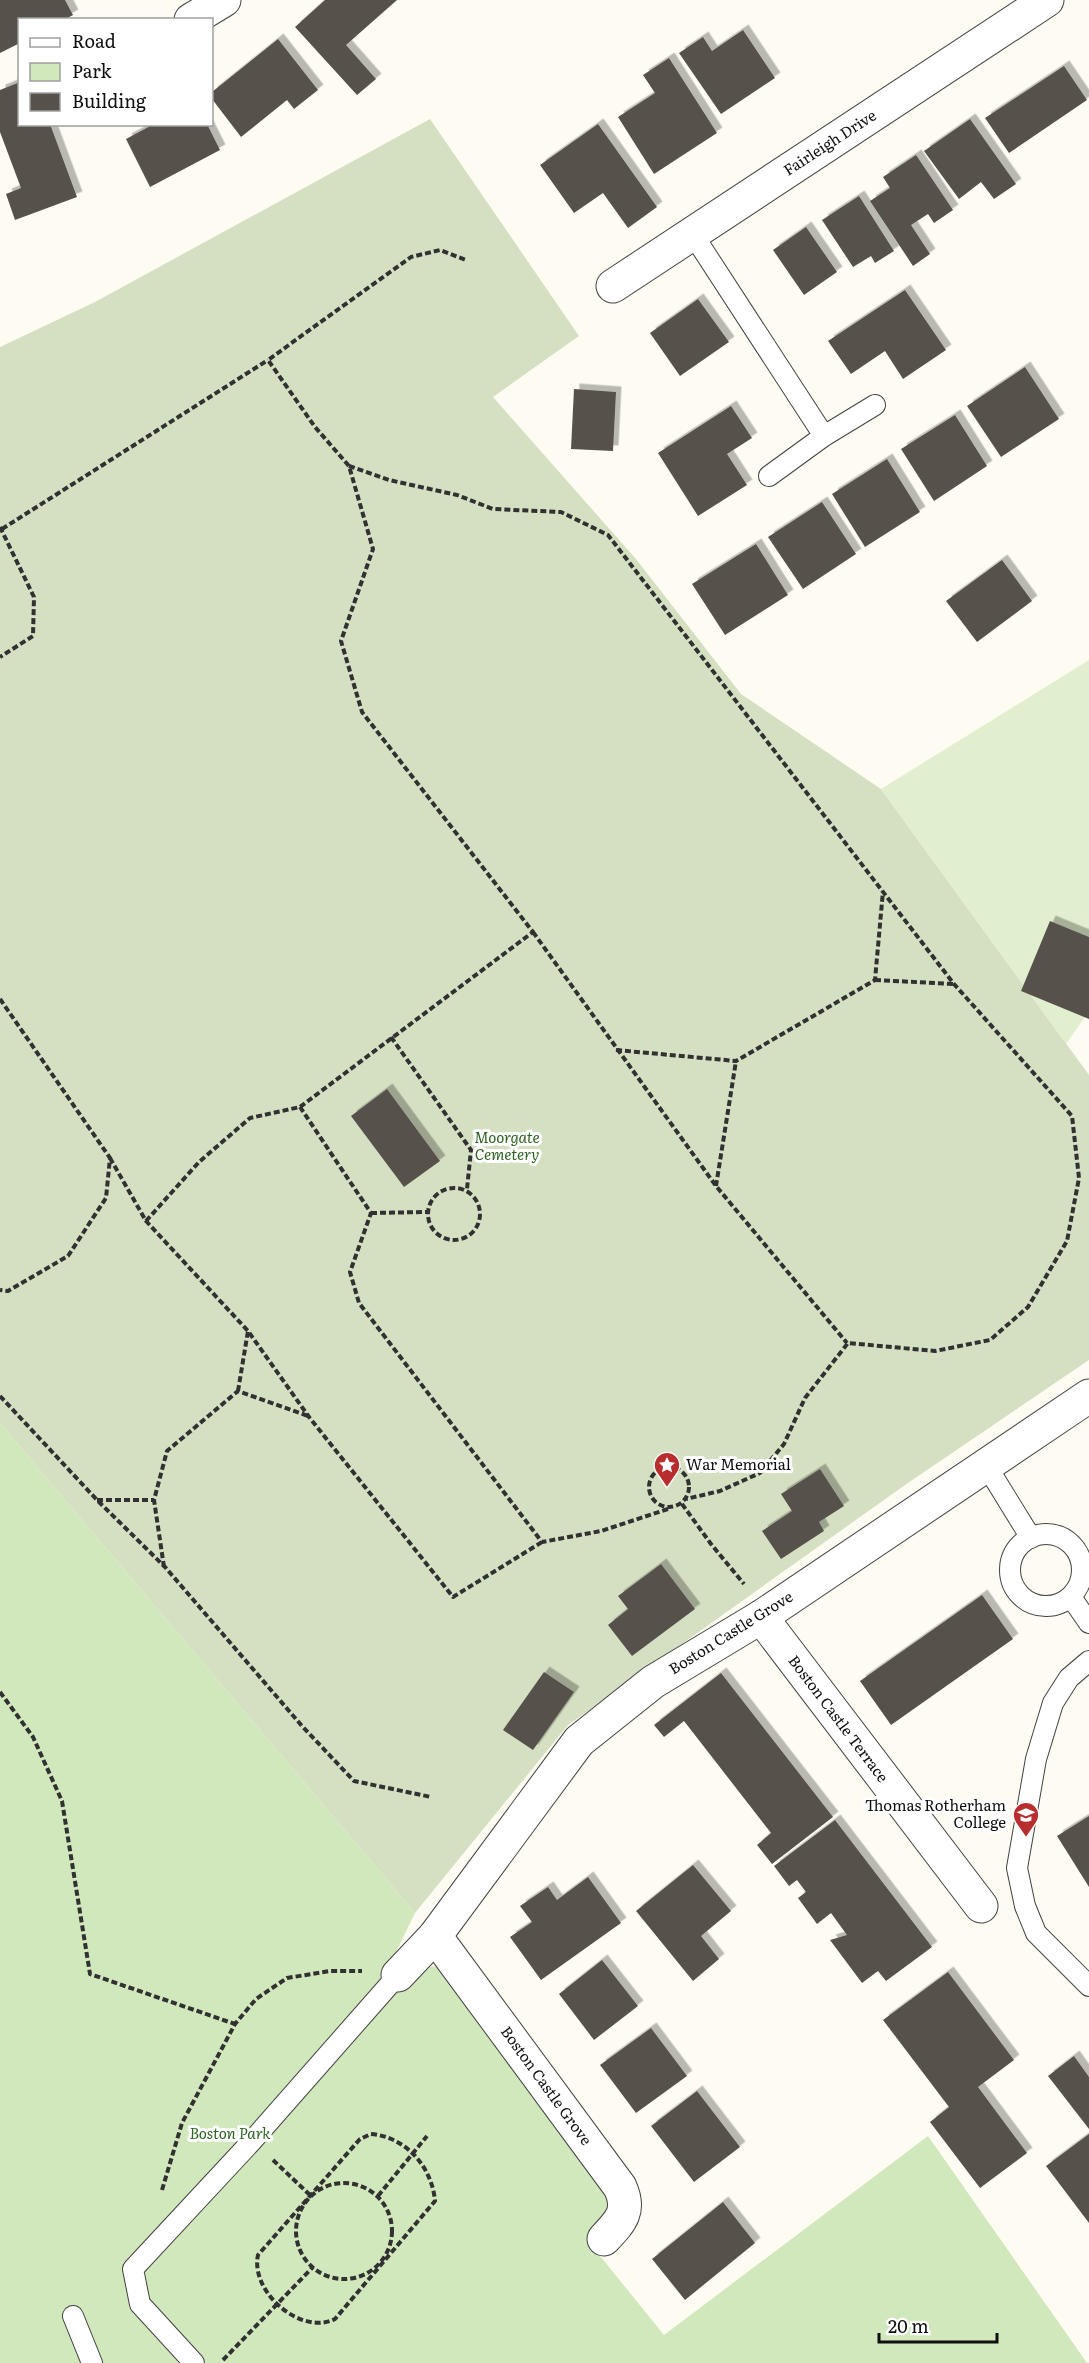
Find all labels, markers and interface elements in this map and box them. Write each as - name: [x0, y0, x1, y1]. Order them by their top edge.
- legend: [18, 18, 213, 126]
- text: Road: [72, 27, 116, 54]
- text: Park: [72, 57, 113, 84]
- text: Building: [72, 87, 147, 114]
- street label: Fairleigh Drive: [778, 103, 880, 180]
- park label: Moorgate Cemetery: [474, 1125, 540, 1165]
- place icon: War Memorial: [652, 1450, 682, 1488]
- place label: War Memorial: [686, 1452, 791, 1475]
- street label: Boston Castle Grove: [664, 1584, 797, 1679]
- street label: Boston Castle Terrace: [784, 1650, 895, 1787]
- place label: Thomas Rotherham College: [865, 1793, 1006, 1833]
- school or university icon: Thomas Rotherham College: [1011, 1800, 1041, 1838]
- street label: Boston Castle Grove: [496, 2021, 598, 2150]
- park label: Boston Park: [189, 2121, 271, 2144]
- scale bar: [879, 2306, 998, 2344]
- text: 20 m: [888, 2312, 929, 2339]

